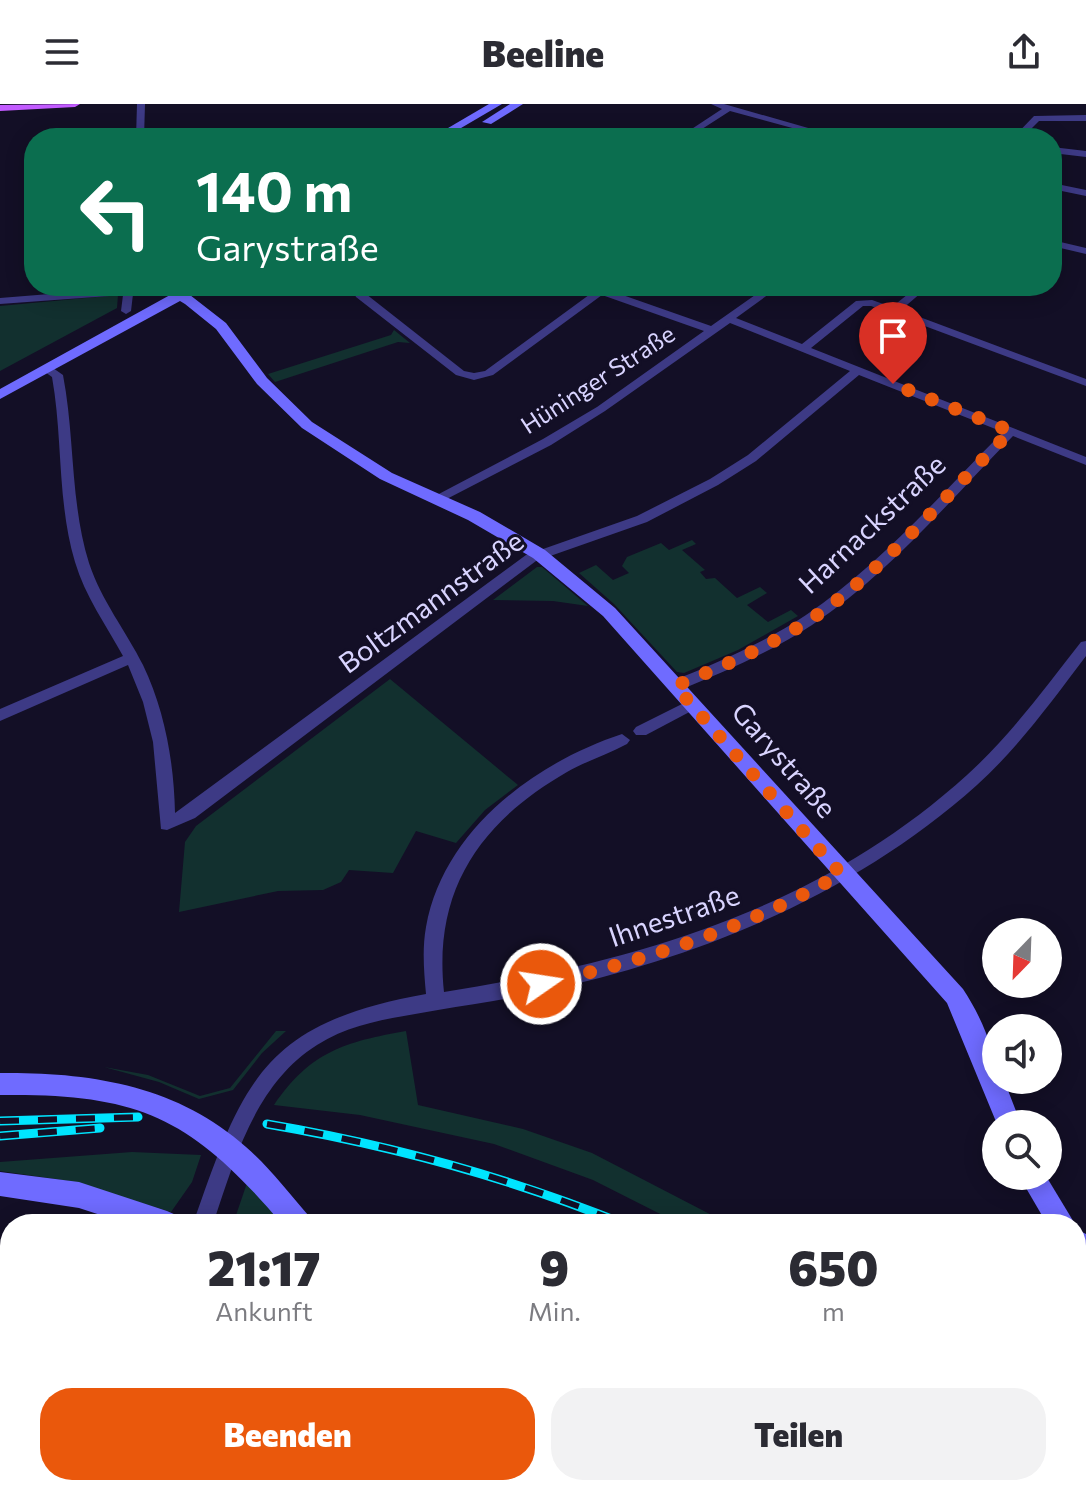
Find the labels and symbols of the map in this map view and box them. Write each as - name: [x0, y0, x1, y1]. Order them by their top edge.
- pin: [859, 302, 927, 384]
- street label: Hüninger Straße: [515, 318, 679, 439]
- street label: Harnackstraße: [791, 447, 952, 600]
- street label: Boltzmannstraße: [331, 523, 529, 680]
- street label: Garystraße: [725, 695, 844, 824]
- street label: Ihnestraße: [604, 877, 744, 953]
- north arrow: [982, 918, 1062, 998]
- position arrow: [499, 942, 583, 1026]

